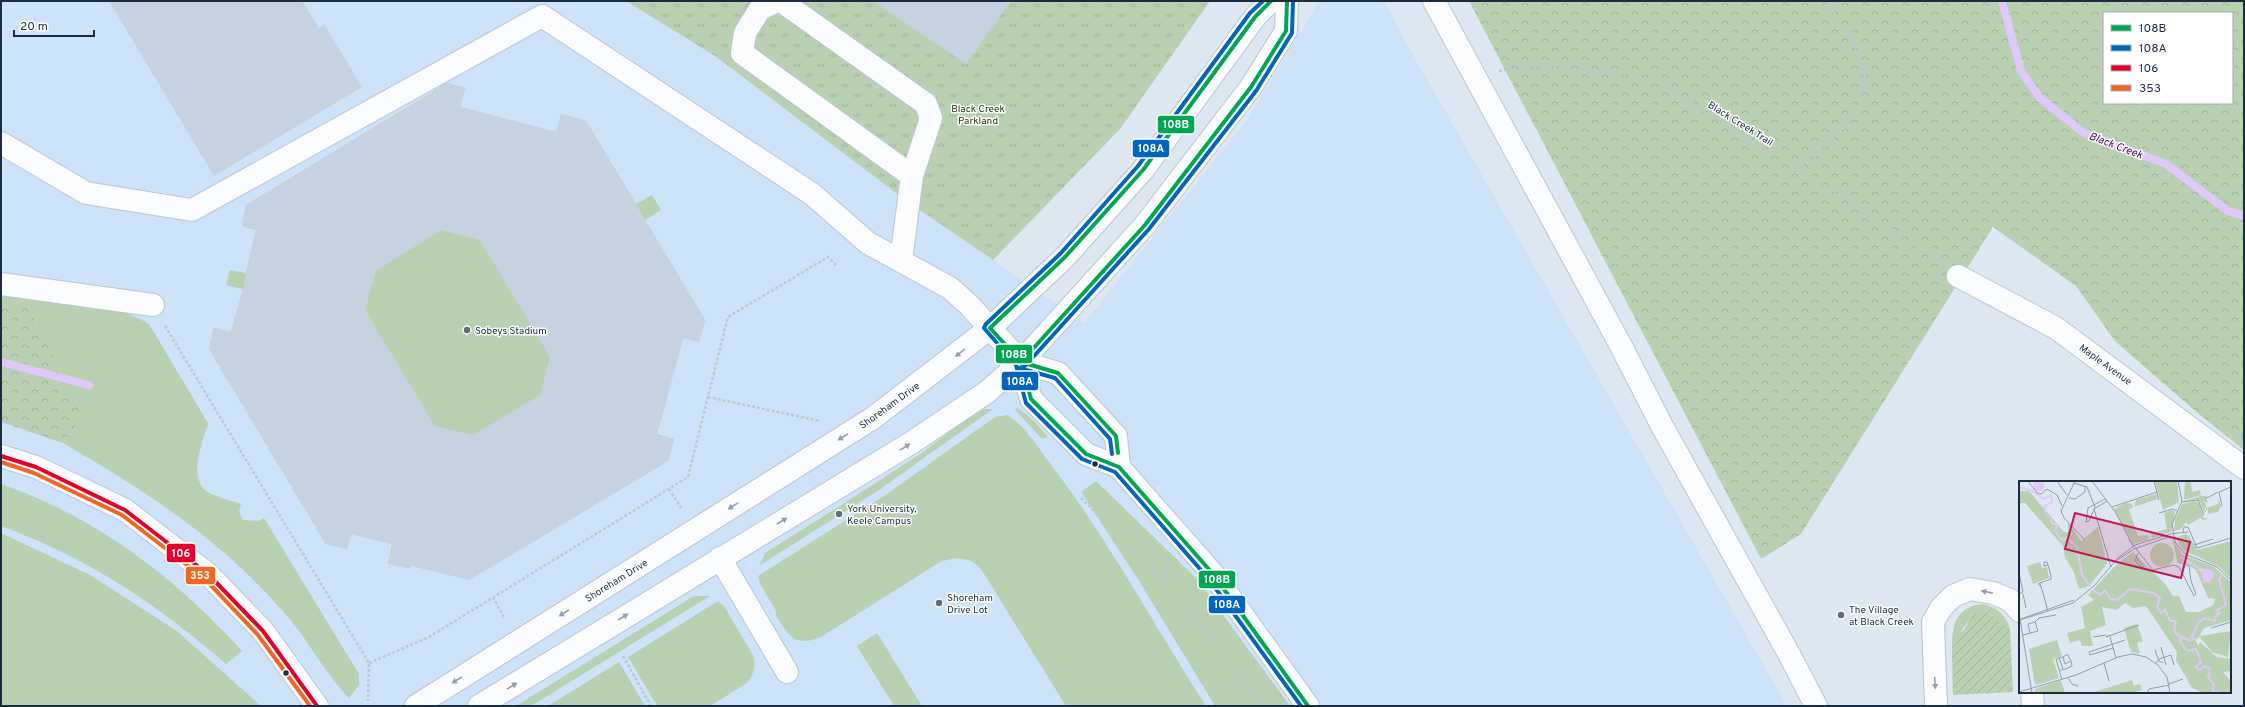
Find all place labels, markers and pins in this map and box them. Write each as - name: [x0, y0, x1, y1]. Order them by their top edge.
- marker: Sobeys Stadium: [462, 325, 472, 335]
- place label: Sobeys Stadium: [475, 325, 547, 338]
- unlabelled marker: [1090, 459, 1100, 469]
- place label: York University, Keele Campus: [847, 503, 917, 528]
- marker: York University, Keele Campus: [834, 509, 844, 519]
- place label: Shoreham Drive Lot: [947, 592, 993, 617]
- marker: Shoreham Drive Lot: [934, 598, 944, 608]
- place label: The Village at Black Creek: [1849, 604, 1914, 629]
- marker: The Village at Black Creek: [1836, 610, 1846, 620]
- unlabelled marker: [281, 668, 291, 678]

